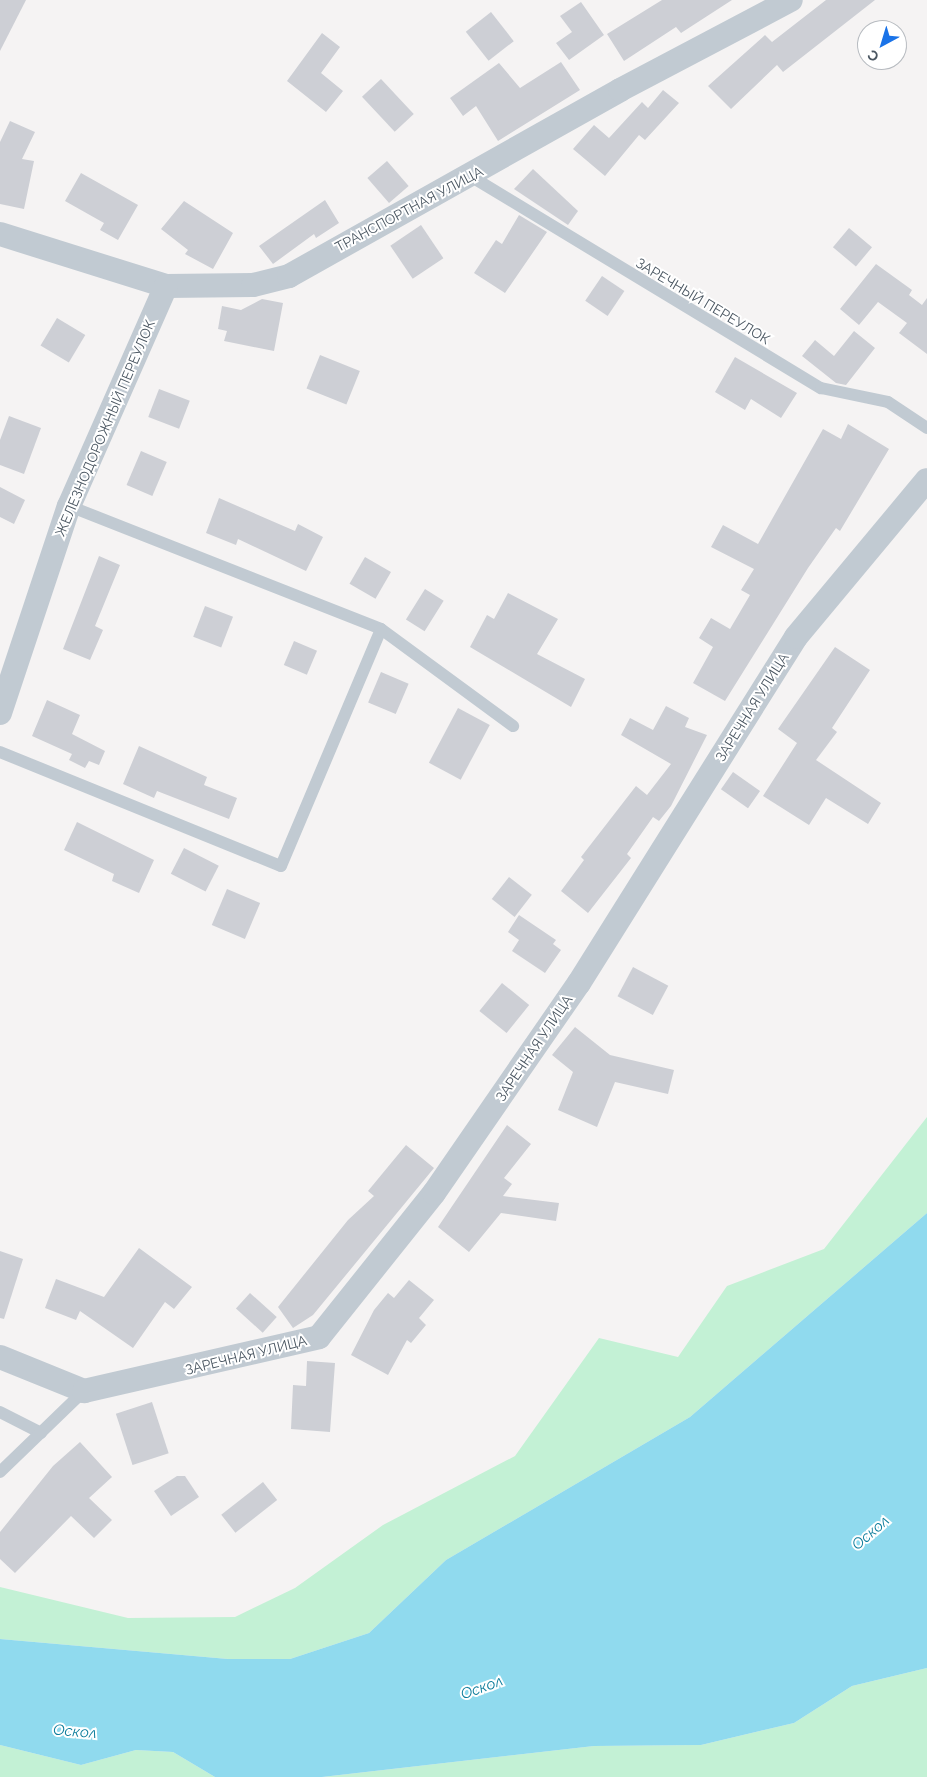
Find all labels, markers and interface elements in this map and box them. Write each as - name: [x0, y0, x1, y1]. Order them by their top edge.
- north arrow: [857, 20, 907, 70]
- text: С: [864, 47, 882, 65]
- street label: ТРАНСПОРТНАЯ УЛИЦА: [332, 163, 486, 255]
- street label: ЗАРЕЧНЫЙ ПЕРЕУЛОК: [633, 254, 773, 348]
- street label: ЖЕЛЕЗНОДОРОЖНЫЙ ПЕРЕУЛОК: [52, 317, 158, 539]
- street label: ЗАРЕЧНАЯ УЛИЦА: [712, 650, 792, 764]
- street label: ЗАРЕЧНАЯ УЛИЦА: [492, 992, 576, 1104]
- street label: ЗАРЕЧНАЯ УЛИЦА: [184, 1332, 308, 1378]
- water label: Оскол: [849, 1512, 893, 1554]
- water label: Оскол: [458, 1672, 506, 1704]
- water label: Оскол: [52, 1721, 98, 1743]

